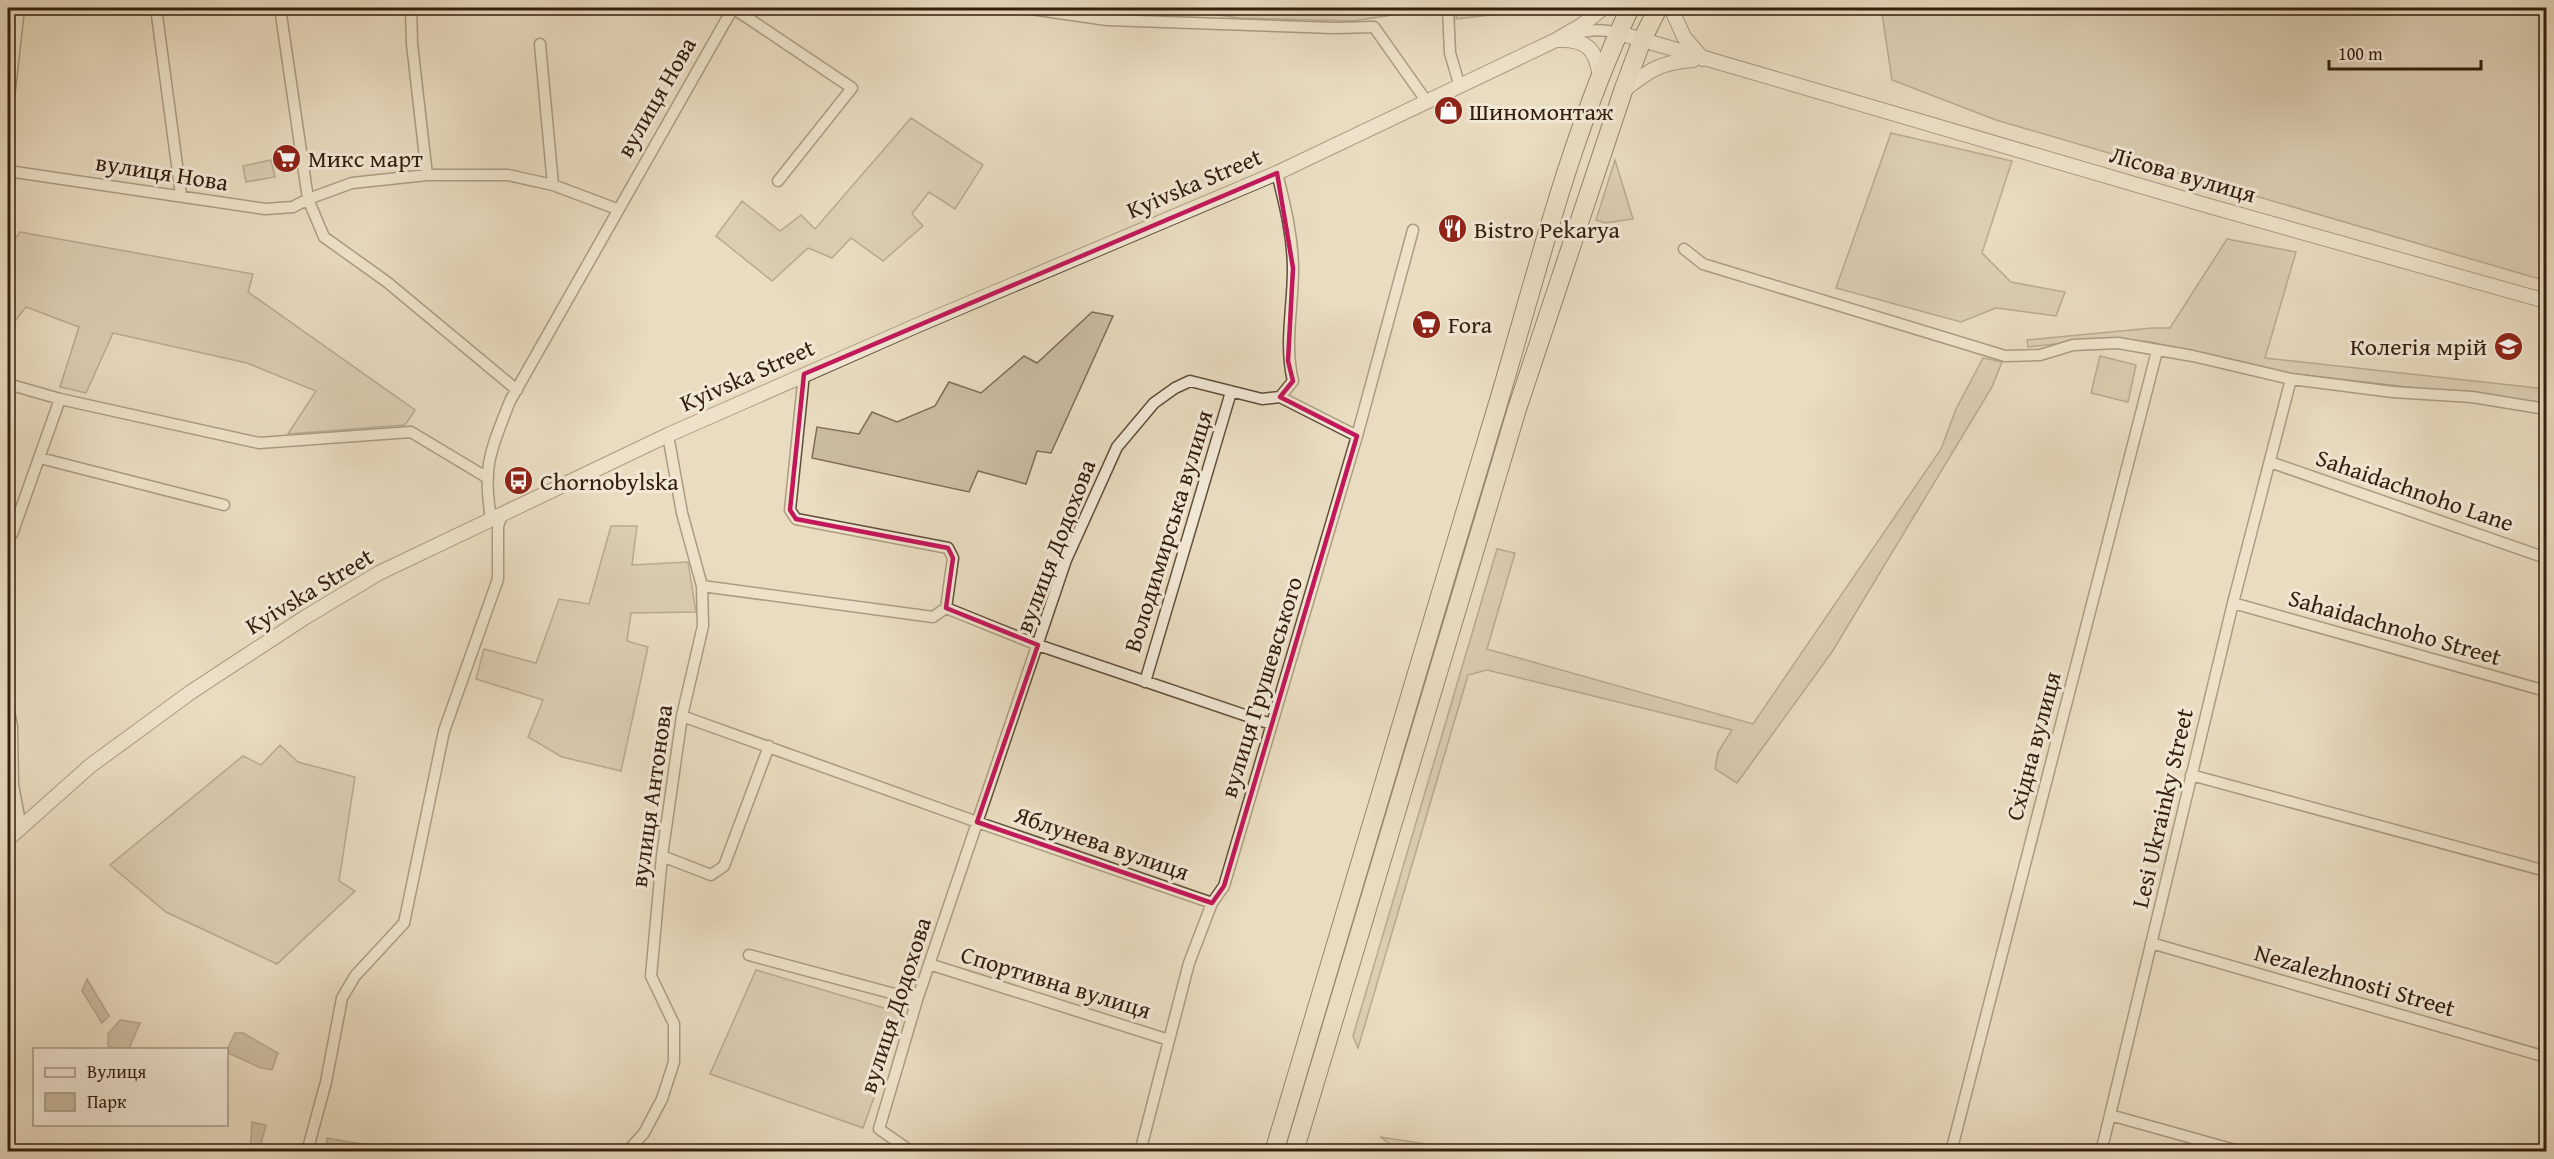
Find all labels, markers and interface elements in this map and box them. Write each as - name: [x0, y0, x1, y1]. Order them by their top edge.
- street label: вулиця Нова: [607, 30, 705, 164]
- scale bar: [2329, 33, 2480, 71]
- text: 100 m: [2338, 40, 2383, 67]
- place label: Шиномонтаж: [1469, 94, 1614, 129]
- shop icon: Шиномонтаж: [1432, 95, 1464, 127]
- street label: Лісова вулиця: [2106, 136, 2260, 212]
- street label: Kyivska Street: [1121, 139, 1268, 227]
- place label: Микс март: [308, 141, 423, 176]
- supermarket icon: Микс март: [271, 142, 303, 174]
- street label: вулиця Нова: [93, 144, 231, 200]
- place label: Bistro Pekarya: [1474, 212, 1621, 247]
- restaurant icon: Bistro Pekarya: [1437, 213, 1469, 245]
- place label: Fora: [1448, 307, 1493, 342]
- supermarket icon: Fora: [1411, 308, 1443, 340]
- place label: Колегія мрій: [2350, 329, 2487, 364]
- street label: Kyivska Street: [674, 330, 820, 420]
- school or university icon: Колегія мрій: [2492, 330, 2524, 362]
- street label: Володимирська вулиця: [1115, 406, 1221, 656]
- street label: Sahaidachnoho Lane: [2311, 440, 2519, 540]
- street label: вулиця Додохова: [1006, 454, 1104, 638]
- place label: Chornobylska: [540, 464, 679, 499]
- bus stop icon: Chornobylska: [503, 465, 535, 497]
- street label: Kyivska Street: [238, 539, 380, 643]
- street label: вулиця Грушевського: [1211, 572, 1311, 802]
- street label: Sahaidachnoho Street: [2284, 580, 2506, 674]
- street label: Східна вулиця: [1996, 668, 2070, 824]
- street label: вулиця Антонова: [621, 702, 681, 890]
- street label: Lesi Ukrainky Street: [2122, 704, 2202, 911]
- street label: Яблунева вулиця: [1009, 796, 1194, 889]
- street label: вулиця Додохова: [850, 912, 940, 1097]
- street label: Nezalezhnosti Street: [2251, 935, 2460, 1026]
- street label: Спортивна вулиця: [957, 936, 1155, 1028]
- legend: [33, 1048, 228, 1126]
- text: Вулиця: [87, 1058, 146, 1085]
- text: Парк: [87, 1088, 127, 1115]

